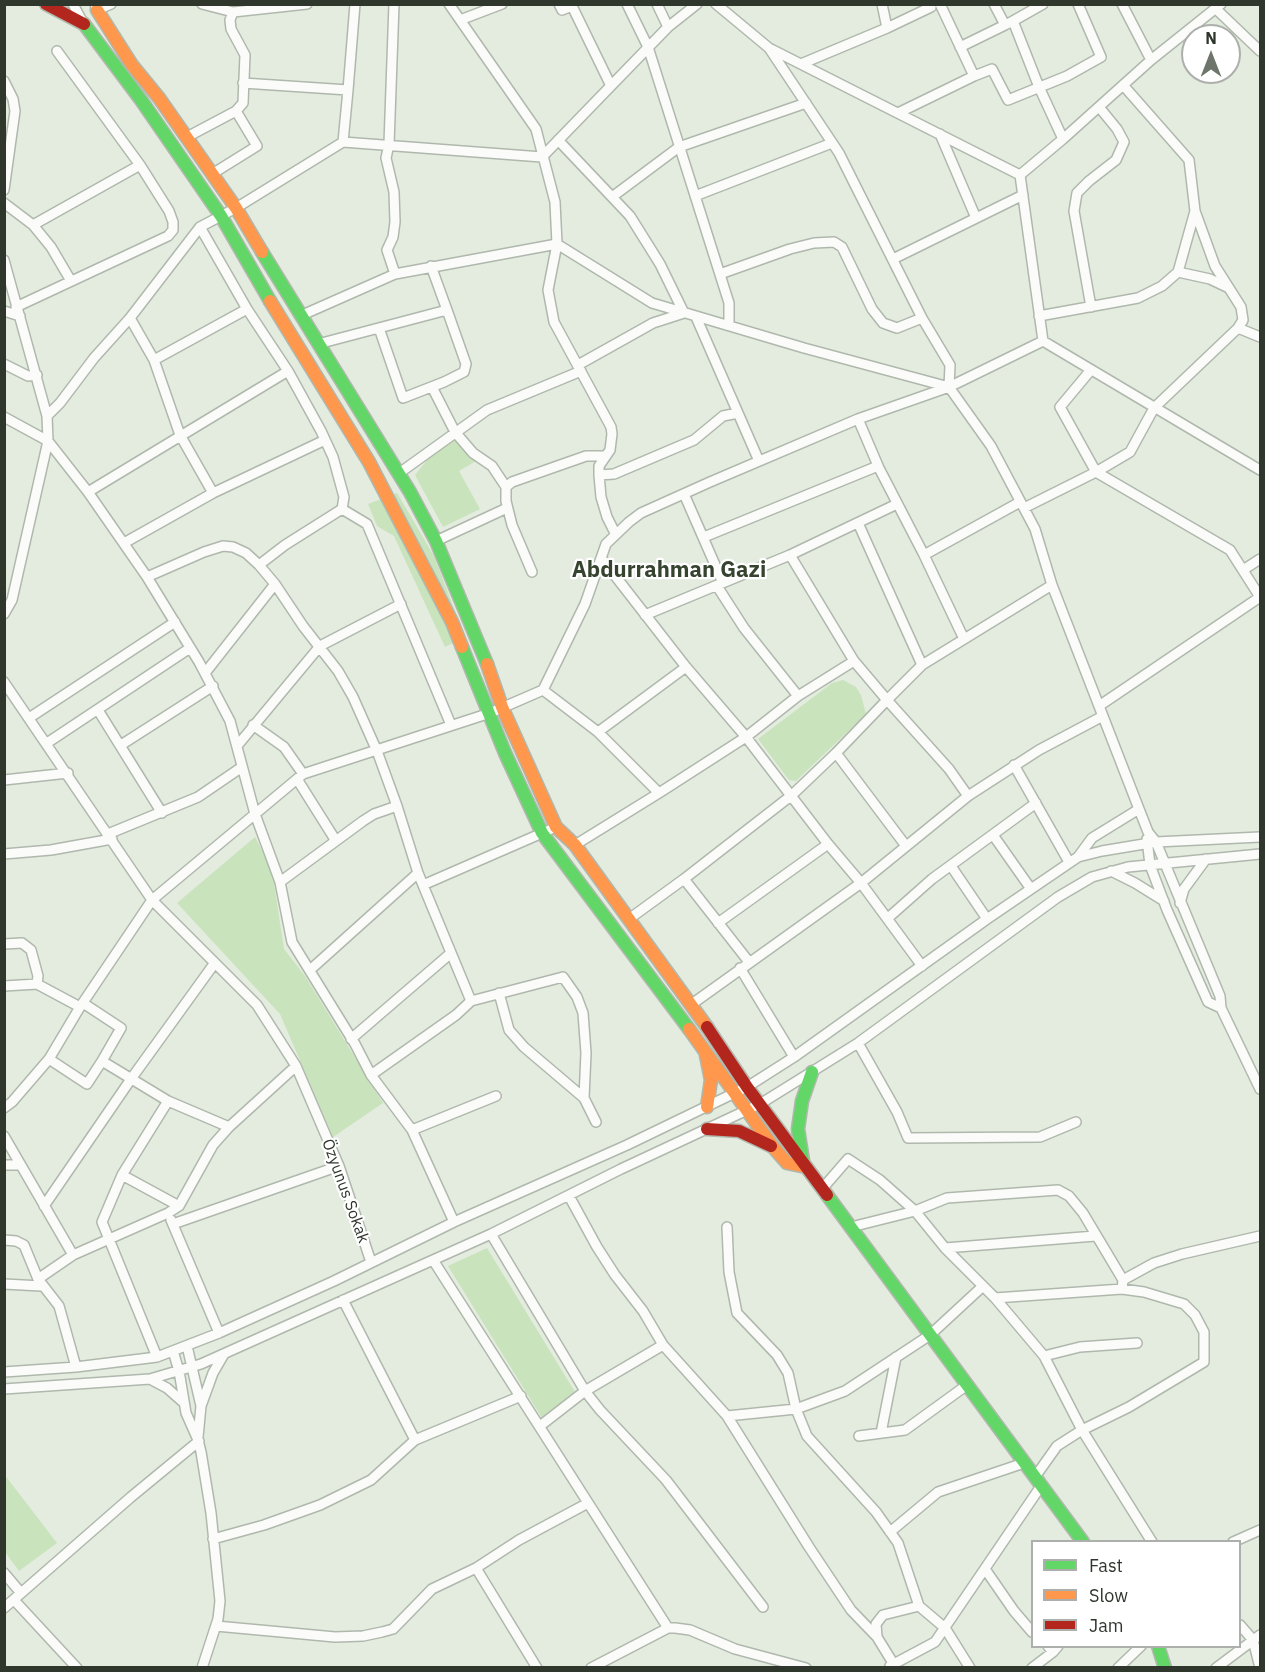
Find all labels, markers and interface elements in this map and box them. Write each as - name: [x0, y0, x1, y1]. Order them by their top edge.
- north arrow: [1181, 24, 1241, 84]
- text: N: [1205, 28, 1217, 48]
- district label: Abdurrahman Gazi: [572, 558, 766, 584]
- street label: Özyunus Sokak: [317, 1136, 373, 1246]
- legend: [1031, 1540, 1241, 1648]
- text: Fast: [1089, 1554, 1123, 1577]
- text: Slow: [1089, 1584, 1128, 1607]
- text: Jam: [1089, 1614, 1124, 1637]

